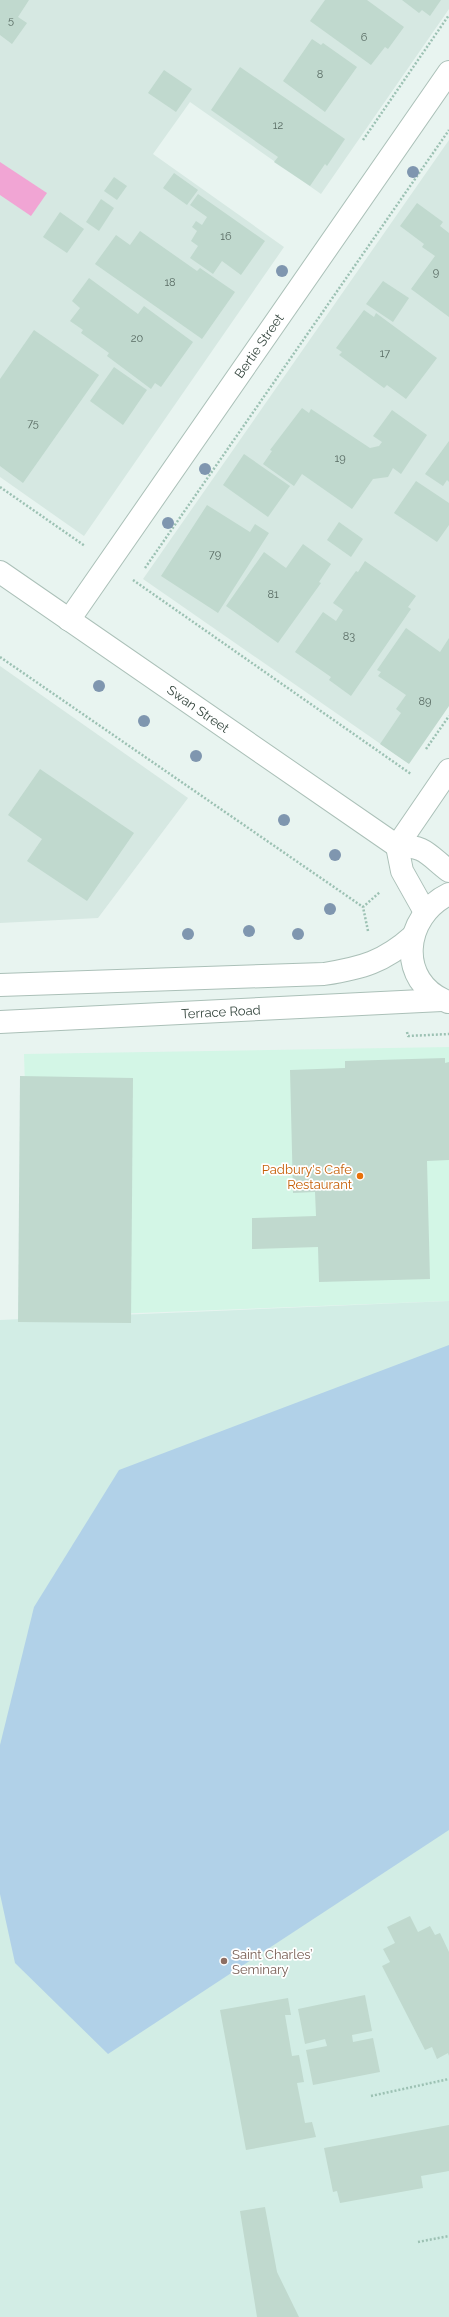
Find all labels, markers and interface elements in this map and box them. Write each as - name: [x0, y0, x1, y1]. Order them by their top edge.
- house number: 5: [8, 14, 14, 27]
- house number: 6: [361, 31, 368, 44]
- house number: 8: [317, 68, 323, 81]
- house number: 12: [273, 119, 283, 132]
- house number: 16: [220, 230, 232, 243]
- house number: 9: [433, 266, 439, 279]
- house number: 18: [164, 276, 176, 289]
- street label: Bertie Street: [231, 310, 287, 381]
- house number: 20: [131, 332, 143, 345]
- house number: 17: [380, 347, 390, 360]
- house number: 75: [27, 417, 39, 430]
- house number: 19: [334, 452, 346, 465]
- house number: 79: [209, 548, 221, 561]
- house number: 81: [267, 588, 279, 601]
- house number: 83: [343, 630, 355, 643]
- street label: Swan Street: [164, 682, 232, 736]
- house number: 89: [419, 695, 431, 708]
- street label: Terrace Road: [181, 1002, 261, 1022]
- place label: Padbury's Cafe Restaurant: [262, 1162, 353, 1192]
- marker: Padbury's Cafe Restaurant: [355, 1171, 365, 1181]
- place label: Saint Charles’ Seminary: [232, 1947, 312, 1977]
- marker: Saint Charles’ Seminary: [219, 1956, 229, 1966]

